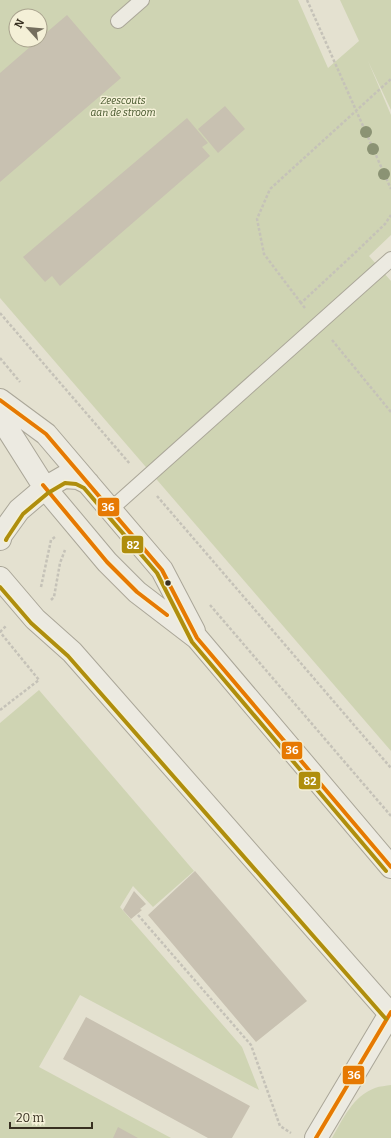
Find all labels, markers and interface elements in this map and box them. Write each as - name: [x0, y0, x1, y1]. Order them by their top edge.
- north arrow: [8, 8, 48, 48]
- text: N: [12, 17, 27, 30]
- park label: Zeescouts aan de stroom: [91, 95, 156, 119]
- line badge: 36: [97, 497, 120, 517]
- text: 36: [102, 501, 115, 514]
- line badge: 82: [121, 535, 144, 554]
- text: 82: [127, 539, 139, 552]
- unlabelled marker: [163, 578, 173, 588]
- line badge: 36: [281, 741, 303, 760]
- text: 36: [286, 744, 299, 757]
- line badge: 82: [298, 771, 321, 790]
- text: 82: [304, 775, 316, 788]
- line badge: 36: [342, 1065, 365, 1085]
- text: 36: [348, 1069, 361, 1082]
- scale bar: [10, 1104, 92, 1130]
- text: 20 m: [16, 1111, 45, 1125]

